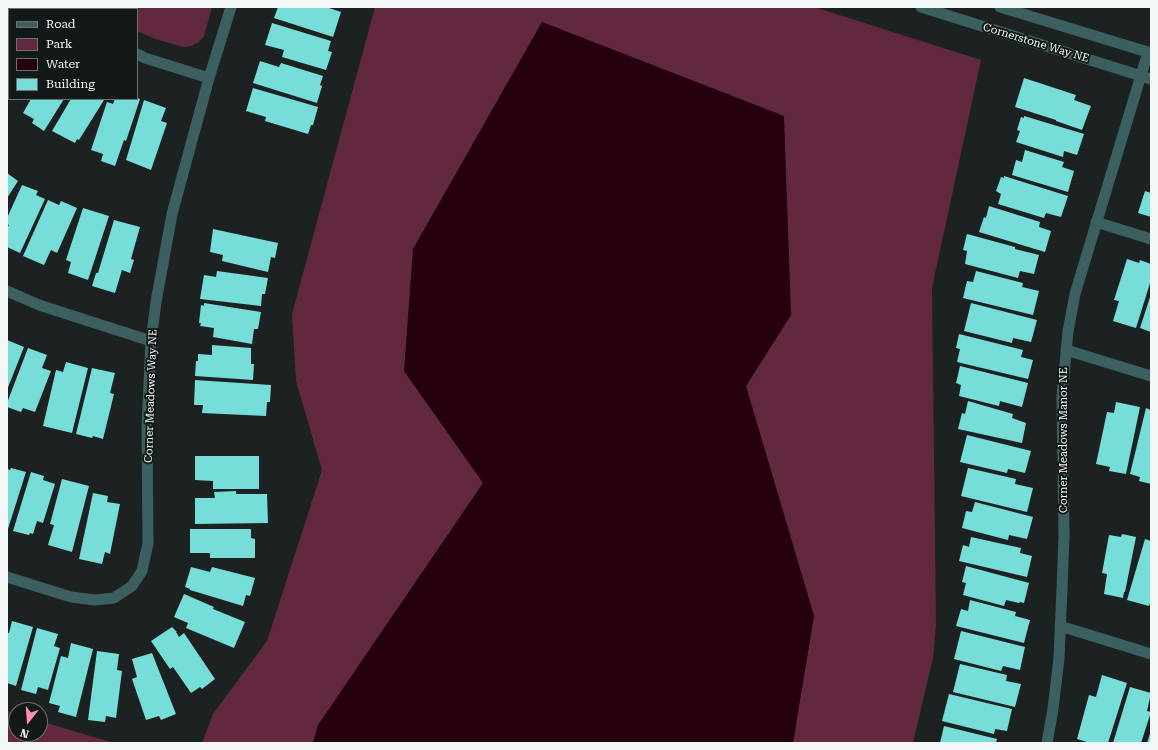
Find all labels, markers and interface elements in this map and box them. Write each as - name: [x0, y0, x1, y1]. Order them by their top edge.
- legend: [8, 8, 138, 100]
- text: Road: [46, 17, 75, 31]
- street label: Cornerstone Way NE: [981, 21, 1091, 65]
- text: Park: [46, 37, 72, 51]
- text: Water: [46, 57, 80, 71]
- text: Building: [46, 77, 95, 91]
- street label: Corner Meadows Way NE: [142, 329, 160, 463]
- street label: Corner Meadows Manor NE: [1057, 367, 1071, 513]
- north arrow: [8, 702, 48, 742]
- text: N: [19, 726, 31, 740]

